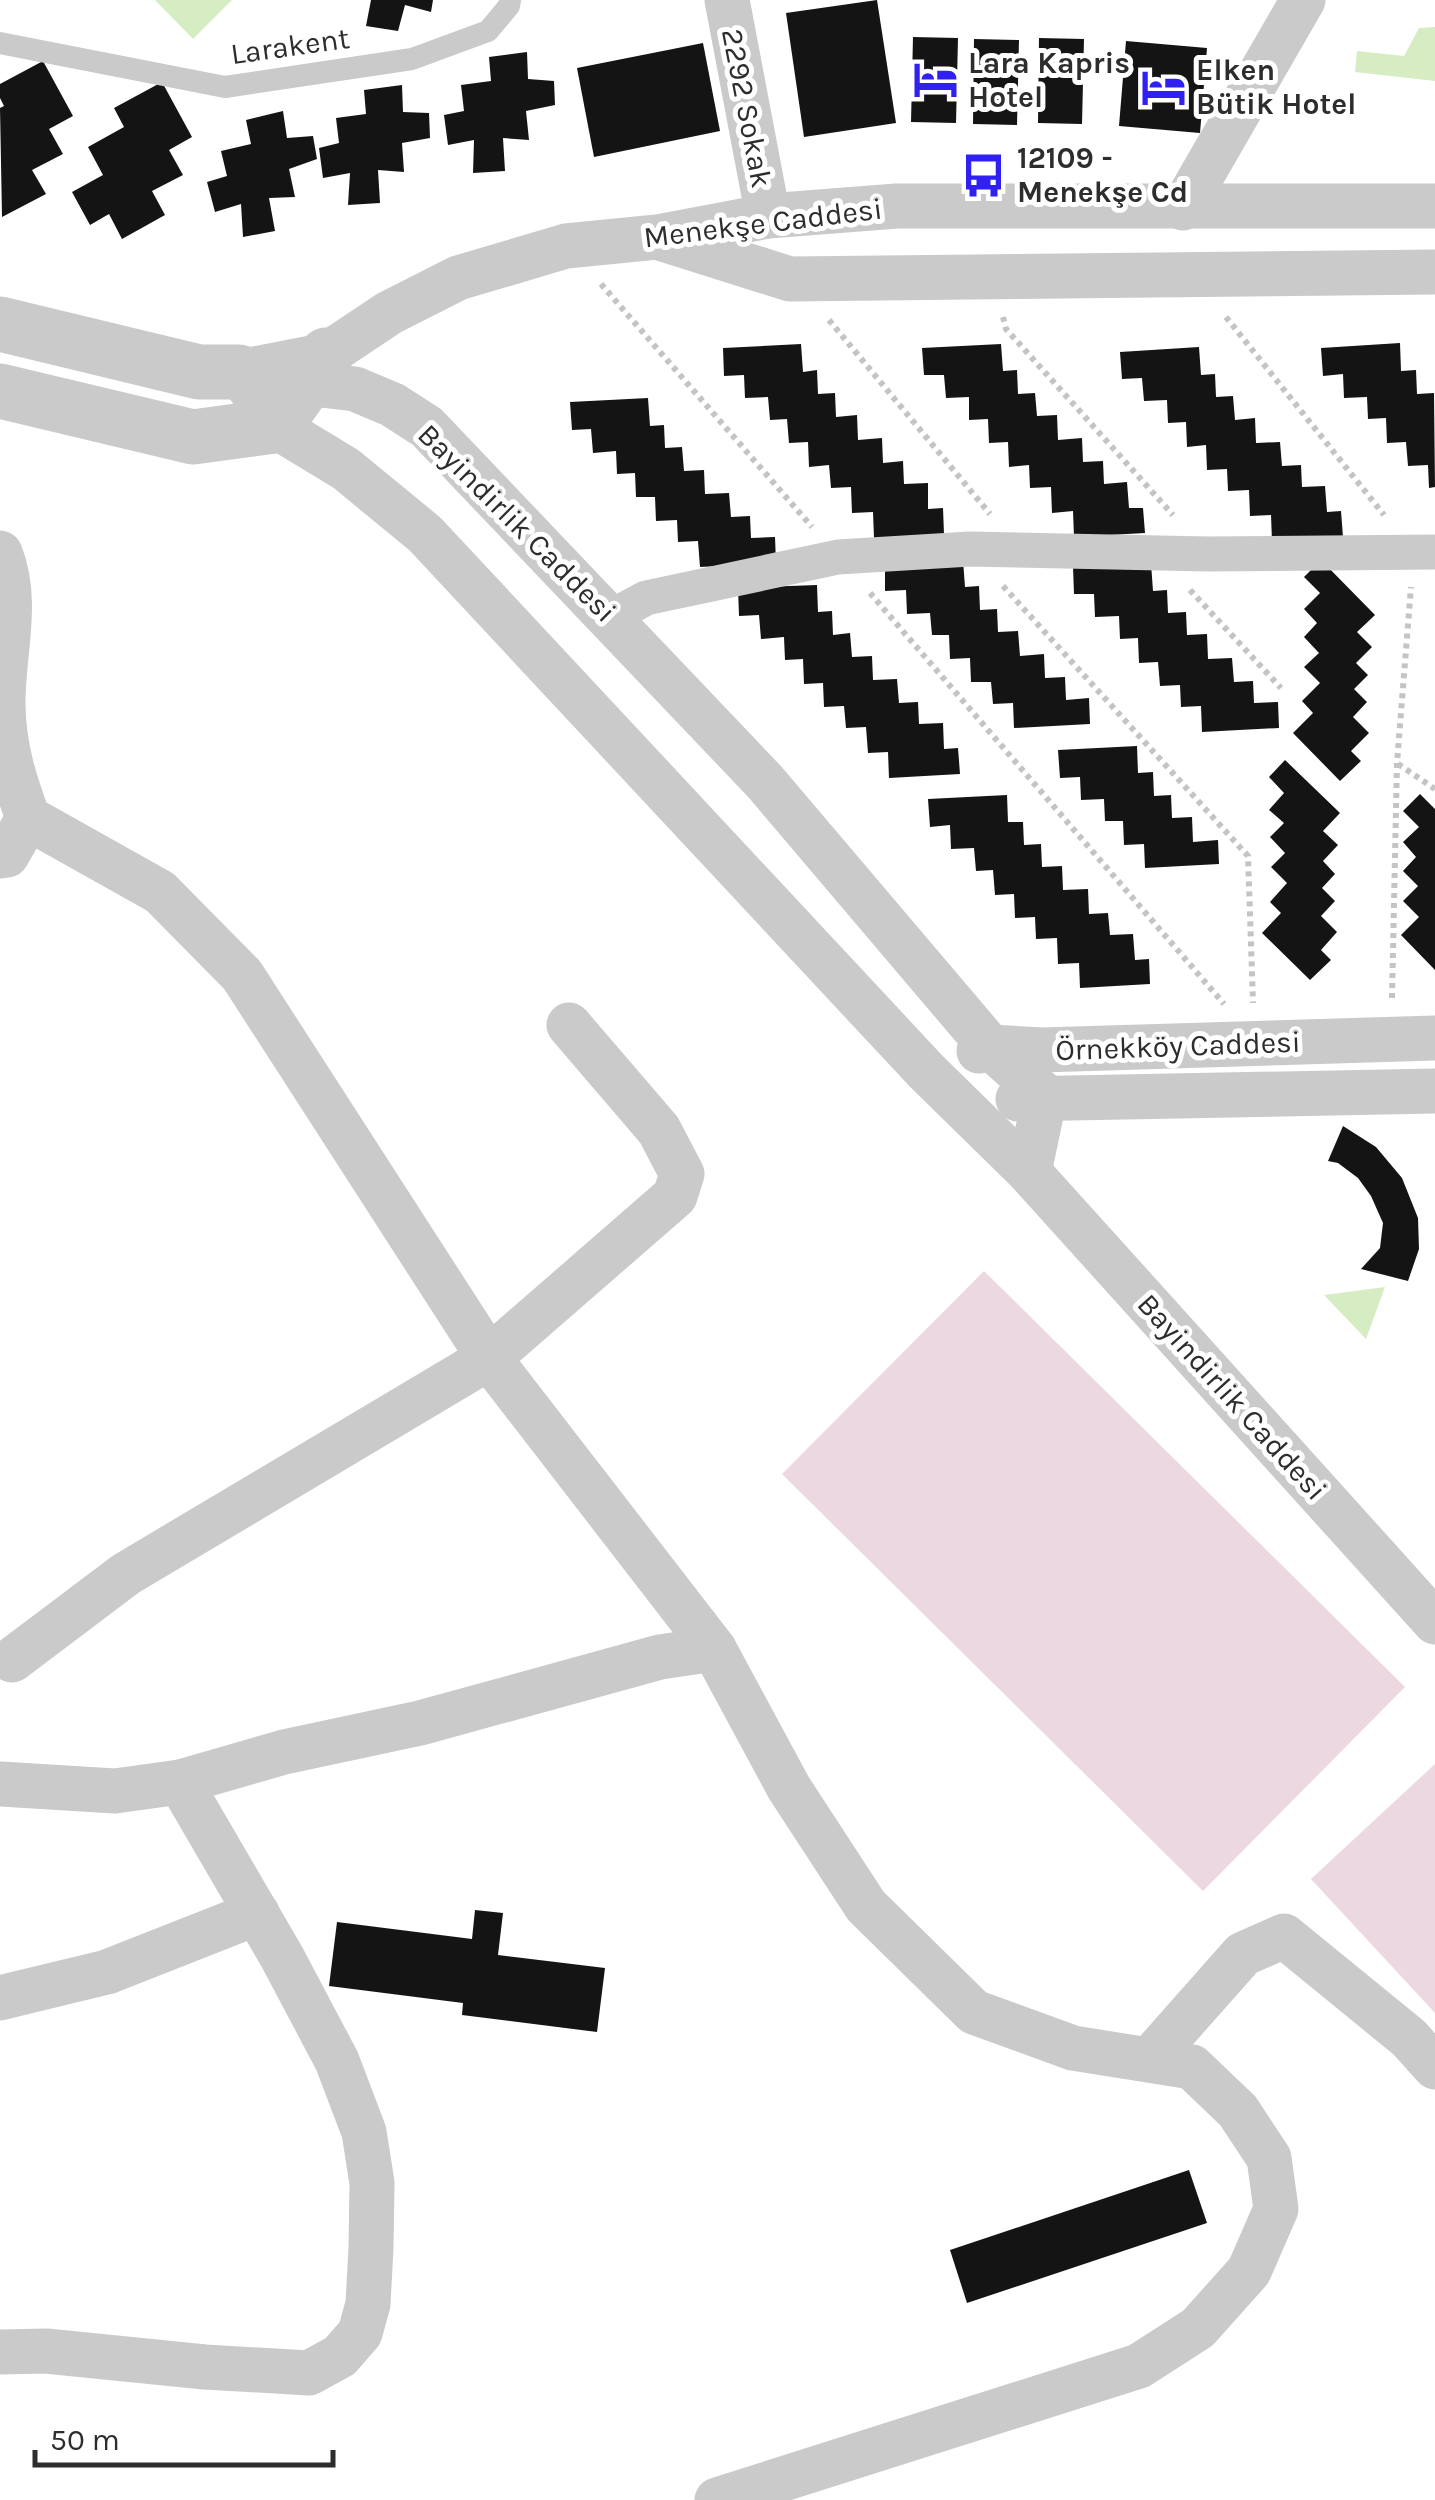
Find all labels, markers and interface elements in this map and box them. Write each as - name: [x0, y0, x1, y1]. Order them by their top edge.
- street label: Larakent: [228, 20, 352, 72]
- street label: 2292 Sokak: [714, 25, 780, 191]
- place label: Lara Kapris Hotel: [968, 45, 1130, 115]
- place label: Elken Bütik Hotel: [1196, 52, 1356, 122]
- hotel icon: Lara Kapris Hotel: [911, 56, 959, 104]
- hotel icon: Elken Bütik Hotel: [1139, 63, 1187, 111]
- place label: 12109 - Menekşe Cd: [1017, 140, 1188, 210]
- bus stop icon: 12109 - Menekşe Cd: [960, 151, 1008, 199]
- street label: Menekşe Caddesi: [642, 191, 884, 255]
- street label: Bayindirlik Caddesi: [410, 416, 624, 630]
- street label: Örnekköy Caddesi: [1055, 1024, 1301, 1068]
- street label: Bayindirlik Caddesi: [1130, 1286, 1334, 1508]
- scale bar: [35, 2405, 332, 2467]
- text: 50 m: [50, 2422, 120, 2458]

